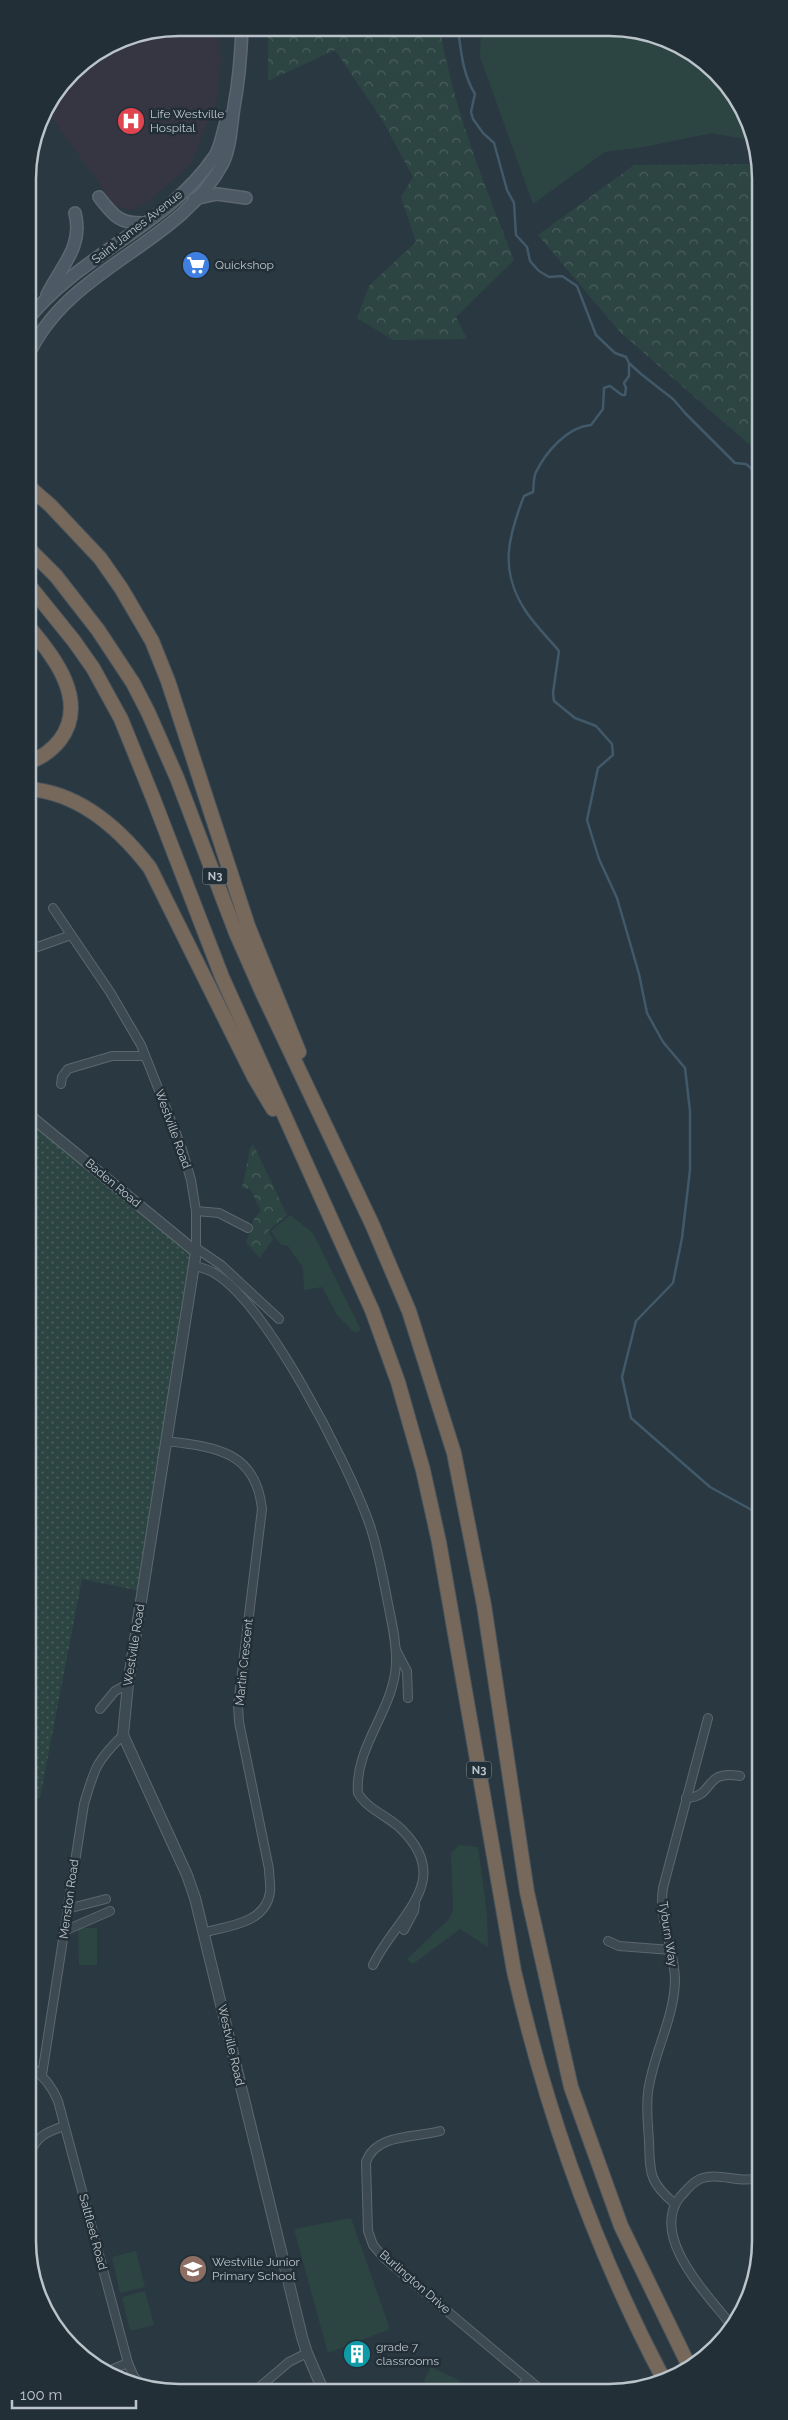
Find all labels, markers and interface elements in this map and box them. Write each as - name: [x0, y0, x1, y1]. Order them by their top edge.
- hospital icon: Life Westville Hospital: [116, 106, 146, 136]
- place label: Life Westville Hospital: [150, 107, 224, 135]
- street label: Saint James Avenue: [89, 187, 185, 267]
- supermarket icon: Quickshop: [181, 250, 211, 280]
- place label: Quickshop: [215, 258, 274, 272]
- road number: N3: [202, 868, 228, 884]
- street label: Westville Road: [152, 1088, 194, 1170]
- street label: Baden Road: [82, 1156, 144, 1210]
- street label: Westville Road: [121, 1603, 147, 1687]
- street label: Martin Crescent: [232, 1618, 256, 1706]
- road number: N3: [466, 1762, 492, 1778]
- street label: Menston Road: [56, 1858, 82, 1940]
- street label: Tyburn Way: [656, 1900, 680, 1968]
- street label: Westville Road: [215, 2003, 247, 2087]
- street label: Saltfleet Road: [76, 2193, 110, 2271]
- street label: Burlington Drive: [377, 2247, 453, 2317]
- school or university icon: Westville Junior Primary School: [178, 2254, 208, 2284]
- place label: Westville Junior Primary School: [212, 2255, 301, 2283]
- building icon: grade 7 classrooms: [342, 2339, 372, 2369]
- place label: grade 7 classrooms: [376, 2340, 439, 2368]
- scale bar: [12, 2378, 136, 2410]
- text: 100 m: [20, 2386, 62, 2404]

